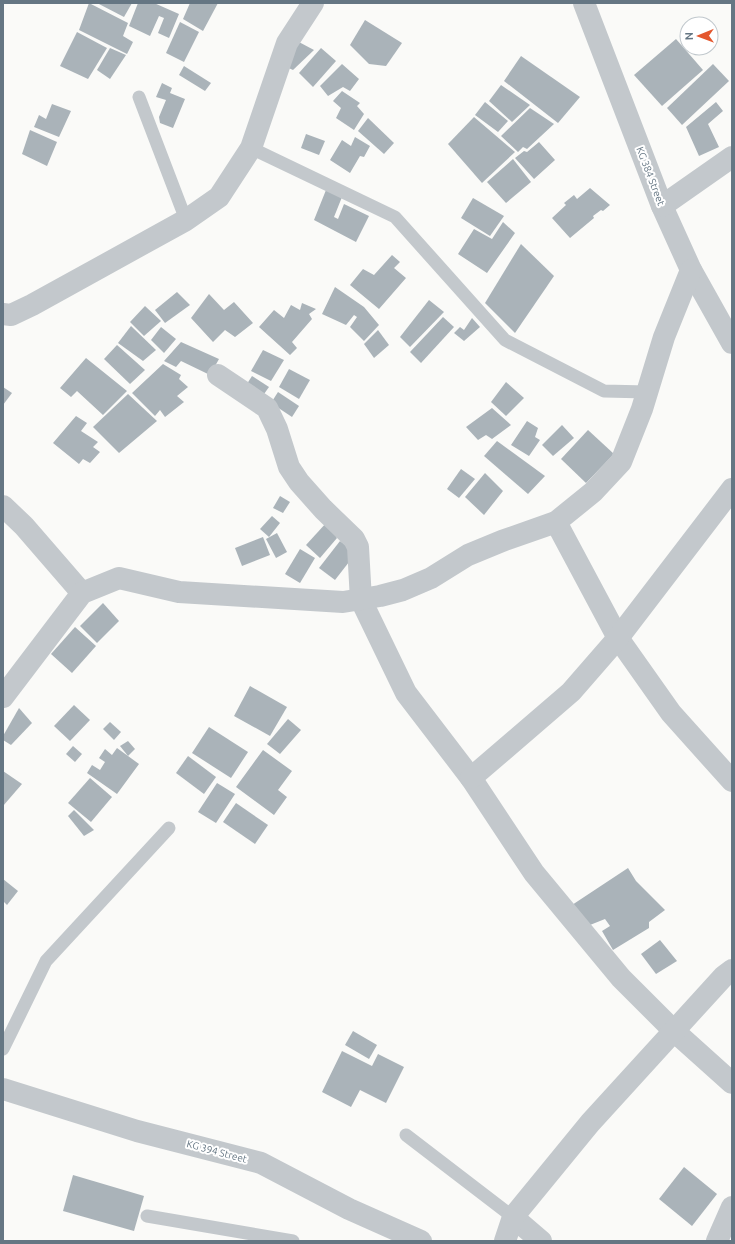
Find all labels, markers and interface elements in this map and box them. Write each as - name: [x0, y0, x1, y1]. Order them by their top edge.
- north arrow: [679, 16, 719, 56]
- text: N: [683, 32, 695, 40]
- street label: KG 384 Street: [634, 145, 667, 207]
- street label: KG 394 Street: [186, 1138, 248, 1165]

